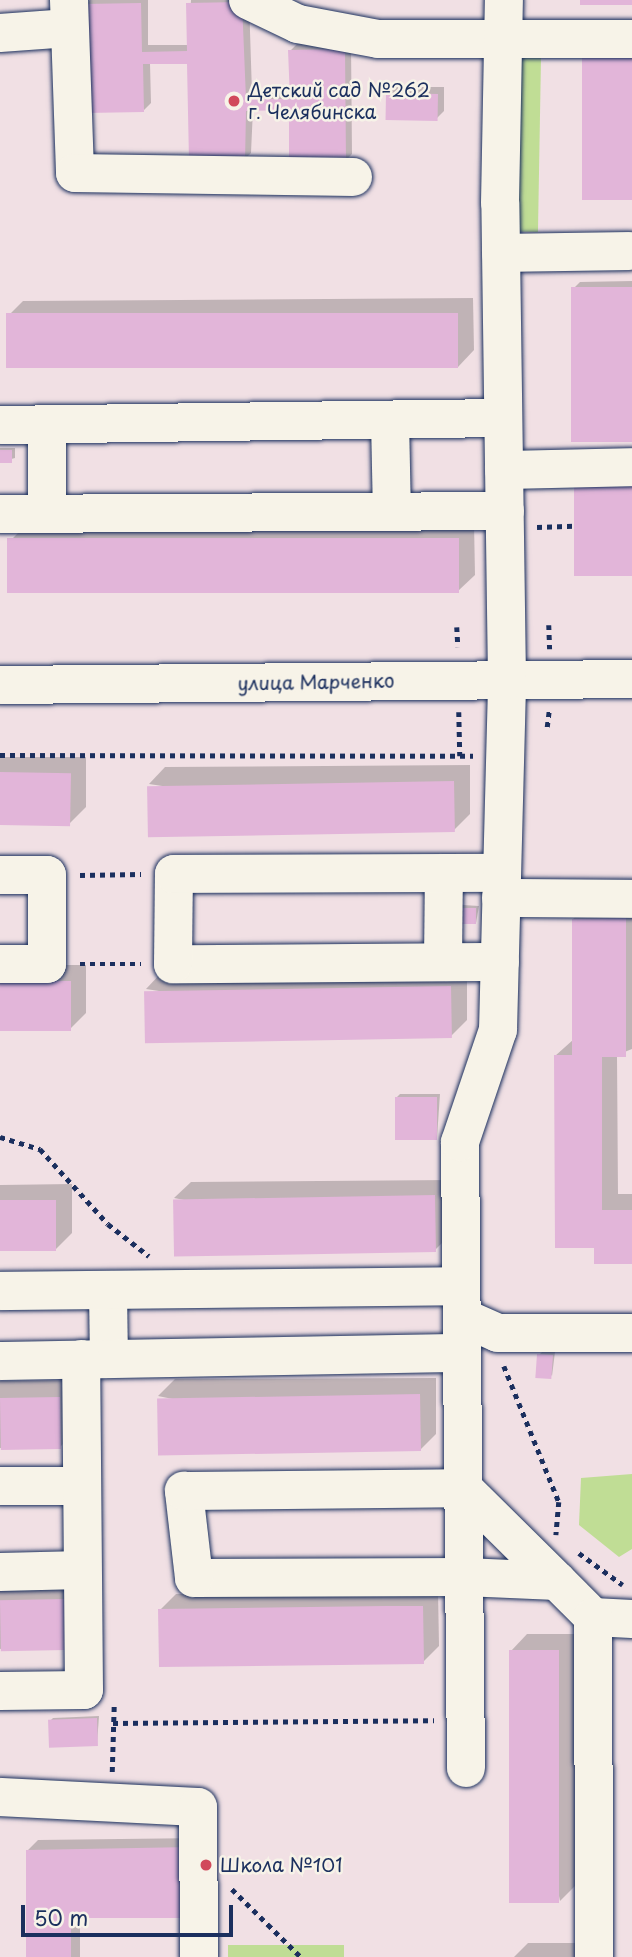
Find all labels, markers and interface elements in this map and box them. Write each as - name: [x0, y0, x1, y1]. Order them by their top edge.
- place label: Детский сад №262 г. Челябинска: [248, 79, 431, 123]
- marker: Детский сад №262 г. Челябинска: [226, 93, 242, 109]
- street label: улица Марченко: [237, 669, 395, 695]
- place label: Школа №101: [220, 1854, 343, 1876]
- marker: Школа №101: [198, 1857, 214, 1873]
- scale bar: [24, 1890, 236, 1934]
- text: 50 m: [34, 1901, 88, 1933]

